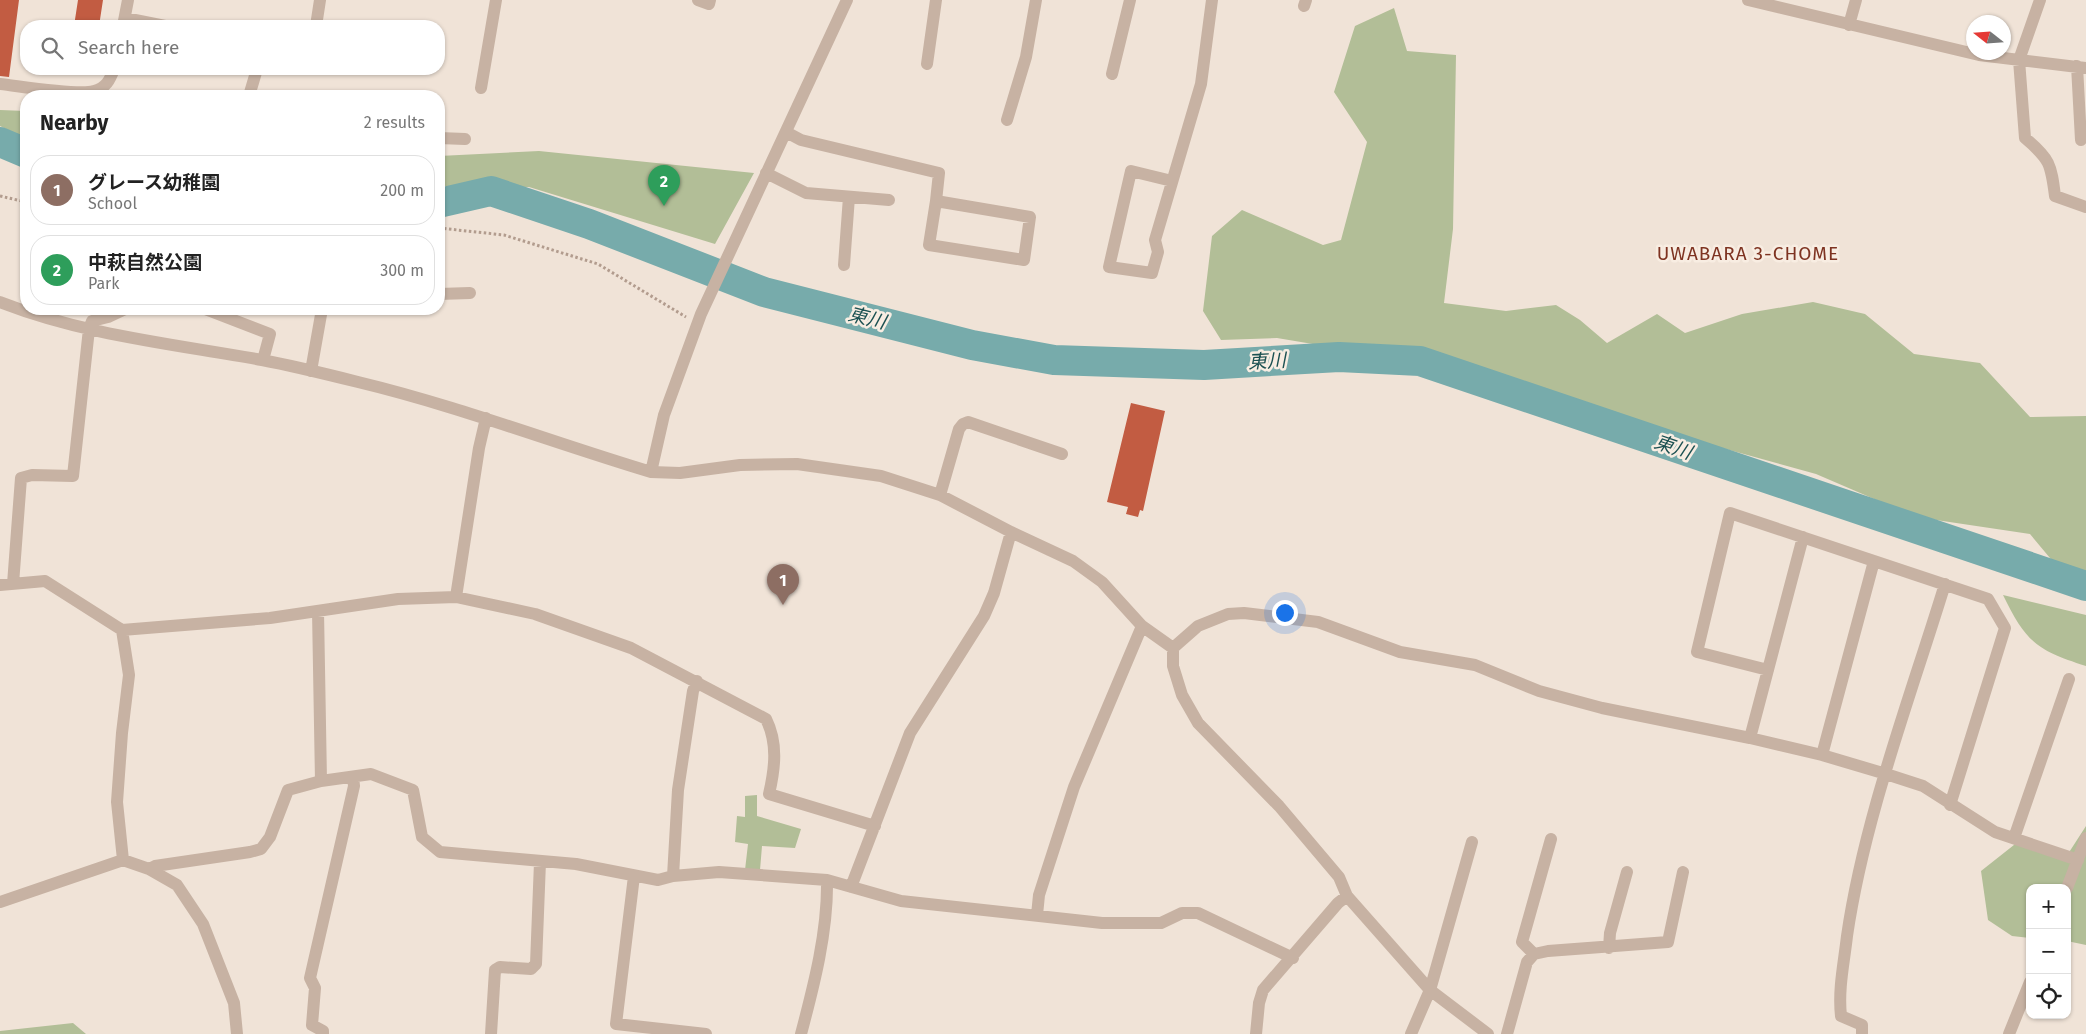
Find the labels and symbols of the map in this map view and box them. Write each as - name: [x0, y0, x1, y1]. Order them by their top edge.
- north arrow: [1966, 15, 2011, 60]
- pin: 2: [648, 165, 680, 206]
- district label: UWABARA 3-CHOME: [1657, 242, 1839, 265]
- water label: 東川: [846, 302, 890, 334]
- water label: 東川: [1247, 348, 1289, 373]
- water label: 東川: [1651, 430, 1697, 465]
- pin: 1: [767, 564, 799, 605]
- your location: [1272, 600, 1298, 626]

